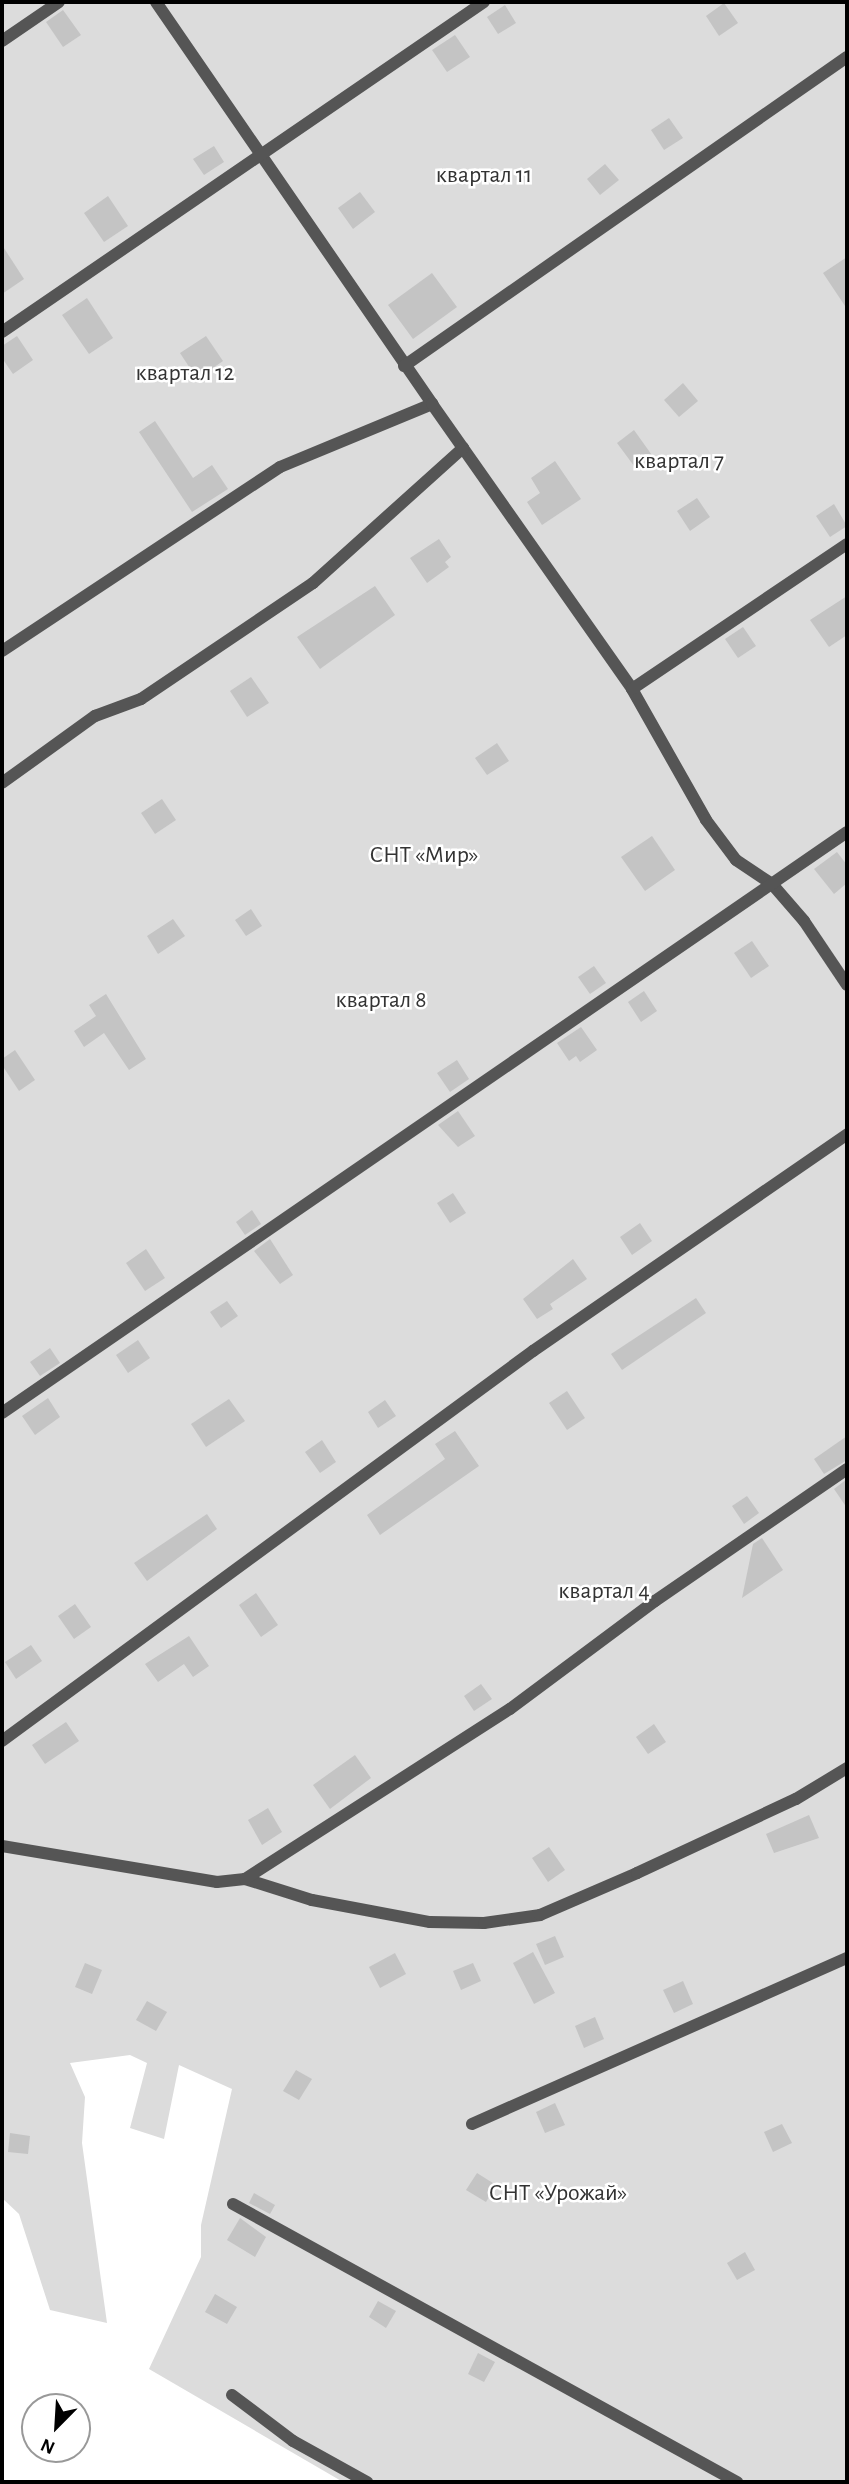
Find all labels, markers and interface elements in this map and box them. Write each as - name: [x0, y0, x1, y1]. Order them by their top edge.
- park label: квартал 11: [436, 162, 532, 190]
- park label: квартал 12: [135, 360, 235, 388]
- park label: квартал 7: [634, 448, 724, 476]
- park label: СНТ «Мир»: [370, 842, 478, 870]
- park label: квартал 8: [335, 987, 427, 1015]
- park label: квартал 4: [558, 1578, 650, 1606]
- park label: СНТ «Урожай»: [489, 2180, 627, 2208]
- north arrow: [21, 2393, 91, 2463]
- text: N: [38, 2434, 58, 2457]

